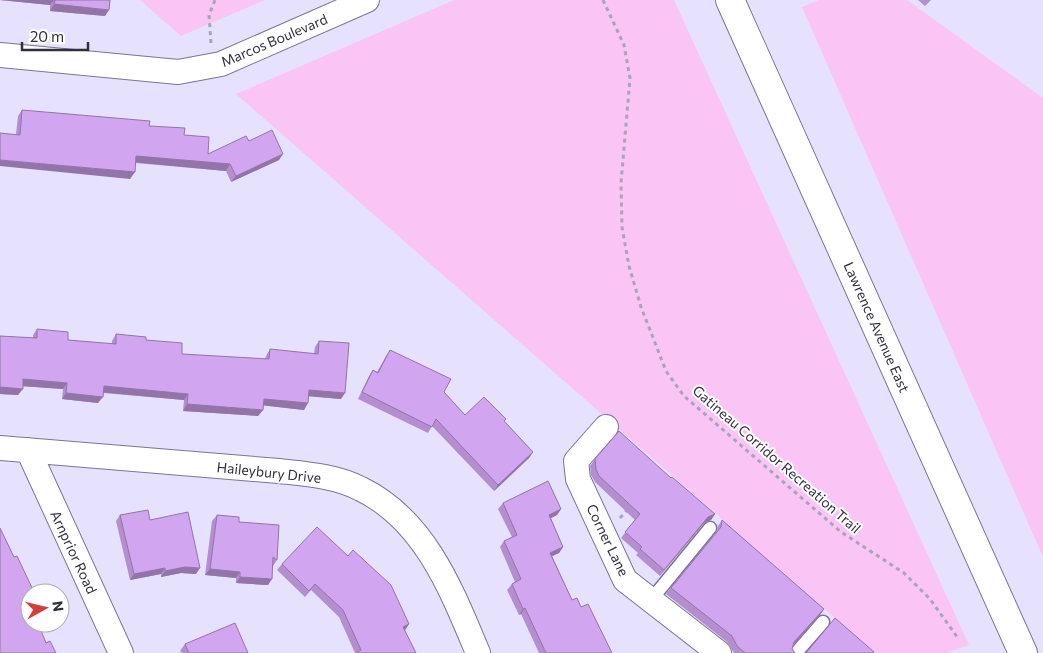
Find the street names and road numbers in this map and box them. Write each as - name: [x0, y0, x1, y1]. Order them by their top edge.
- street label: Marcos Boulevard: [218, 10, 330, 70]
- street label: Lawrence Avenue East: [841, 259, 914, 395]
- street label: Gatineau Corridor Recreation Trail: [690, 381, 864, 537]
- street label: Haileybury Drive: [216, 458, 322, 486]
- street label: Corner Lane: [583, 501, 633, 579]
- street label: Arnprior Road: [47, 508, 101, 596]

